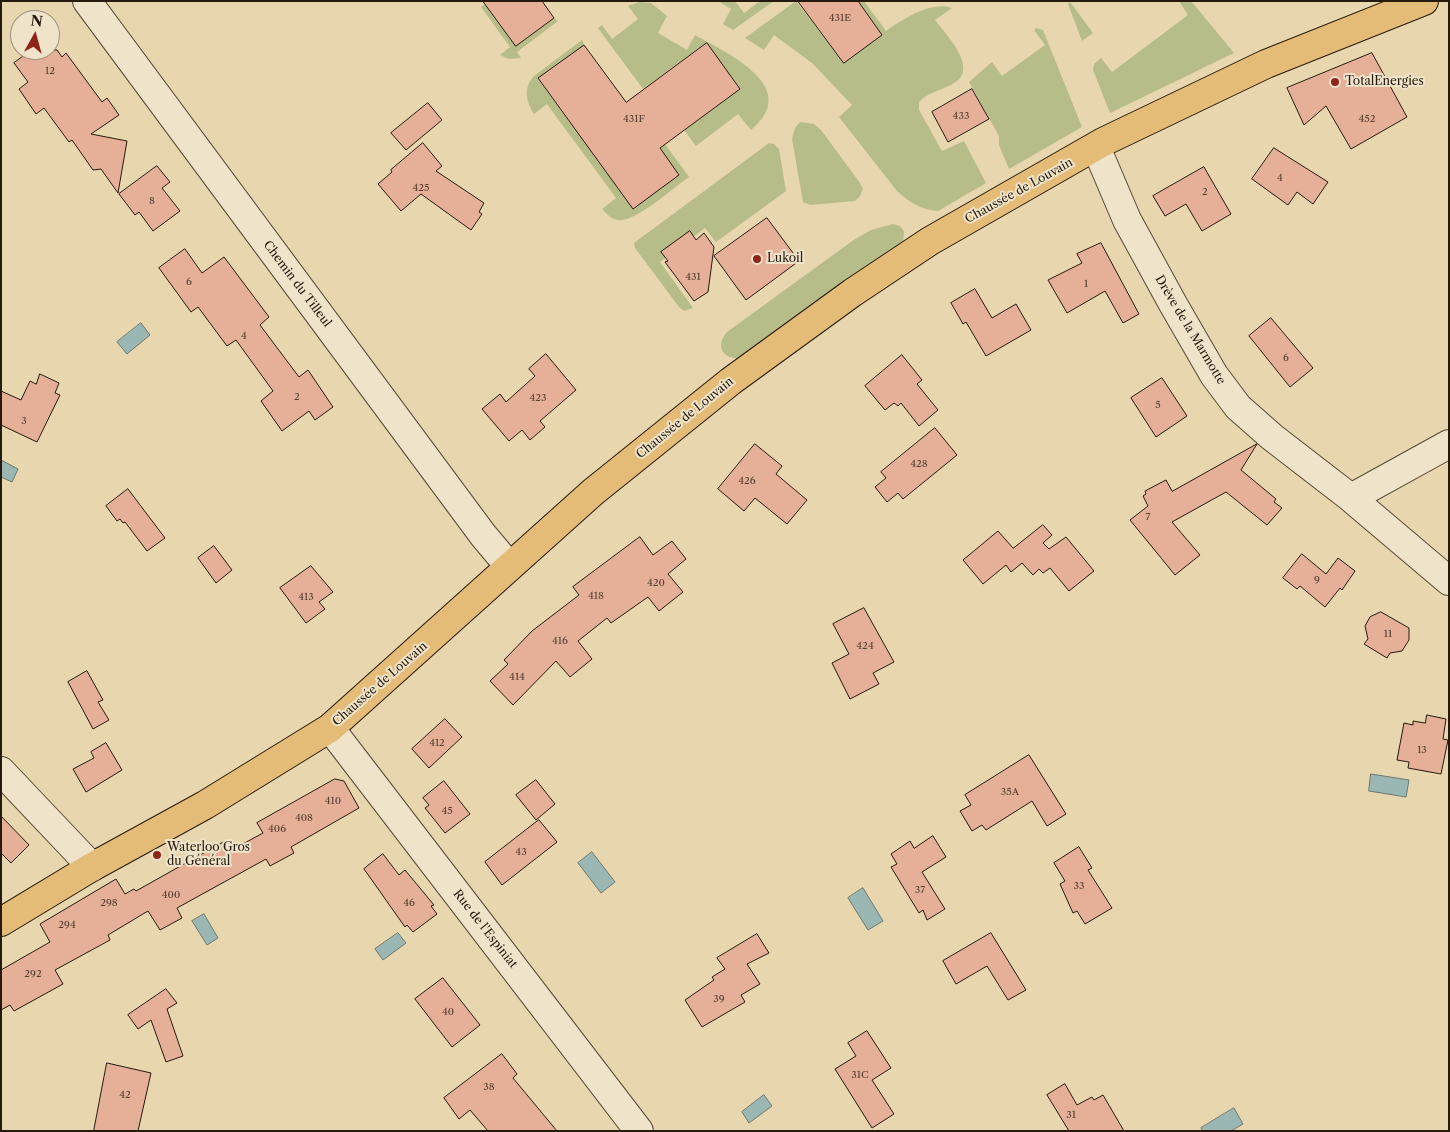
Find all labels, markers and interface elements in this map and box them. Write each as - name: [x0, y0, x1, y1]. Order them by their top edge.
- north arrow: [10, 10, 60, 60]
- text: N: [30, 11, 44, 31]
- house number: 431E: [829, 12, 851, 24]
- house number: 12: [45, 65, 55, 77]
- place label: TotalEnergies: [1345, 75, 1424, 89]
- marker: TotalEnergies: [1329, 76, 1341, 88]
- house number: 433: [953, 110, 969, 122]
- house number: 431F: [623, 113, 645, 125]
- house number: 452: [1359, 113, 1375, 125]
- street label: Chaussée de Louvain: [963, 155, 1075, 227]
- house number: 4: [1277, 172, 1283, 184]
- house number: 425: [413, 182, 429, 194]
- house number: 2: [1202, 186, 1208, 198]
- house number: 8: [149, 195, 155, 207]
- street label: Chemin du Tilleul: [260, 238, 334, 330]
- place label: Lukoil: [767, 252, 803, 266]
- marker: Lukoil: [751, 253, 763, 265]
- house number: 431: [685, 271, 701, 283]
- street label: Drève de la Marmotte: [1152, 273, 1228, 387]
- house number: 6: [186, 276, 192, 288]
- house number: 1: [1084, 278, 1088, 290]
- house number: 4: [241, 330, 247, 342]
- house number: 6: [1283, 352, 1289, 364]
- street label: Chaussée de Louvain: [633, 374, 737, 462]
- house number: 2: [294, 391, 300, 403]
- house number: 423: [529, 392, 547, 404]
- house number: 5: [1155, 399, 1161, 411]
- house number: 3: [21, 415, 27, 427]
- house number: 428: [910, 458, 928, 470]
- house number: 426: [738, 475, 756, 487]
- house number: 7: [1146, 511, 1150, 523]
- house number: 9: [1314, 574, 1320, 586]
- house number: 420: [647, 577, 665, 589]
- house number: 418: [588, 590, 604, 602]
- house number: 413: [298, 591, 314, 603]
- house number: 11: [1384, 628, 1392, 640]
- house number: 416: [552, 635, 568, 647]
- street label: Chaussée de Louvain: [330, 639, 430, 729]
- house number: 424: [856, 640, 874, 652]
- house number: 414: [509, 671, 525, 683]
- house number: 412: [429, 737, 445, 749]
- house number: 13: [1417, 744, 1427, 756]
- house number: 35A: [1001, 786, 1019, 798]
- house number: 410: [325, 795, 341, 807]
- house number: 45: [441, 805, 453, 817]
- house number: 408: [295, 812, 313, 824]
- house number: 406: [268, 823, 286, 835]
- place label: Waterloo Gros du Général: [167, 841, 250, 869]
- house number: 43: [515, 846, 527, 858]
- marker: Waterloo Gros du Général: [151, 849, 163, 861]
- house number: 33: [1073, 880, 1085, 892]
- house number: 37: [915, 884, 925, 896]
- street label: Rue de l'Espiniat: [450, 887, 520, 971]
- house number: 400: [162, 889, 180, 901]
- house number: 298: [100, 897, 118, 909]
- house number: 46: [403, 897, 415, 909]
- house number: 294: [58, 919, 76, 931]
- house number: 292: [24, 968, 42, 980]
- house number: 39: [713, 993, 725, 1005]
- house number: 40: [442, 1006, 454, 1018]
- house number: 31C: [851, 1069, 869, 1081]
- house number: 38: [483, 1081, 495, 1093]
- house number: 42: [119, 1089, 131, 1101]
- house number: 31: [1066, 1109, 1076, 1121]

